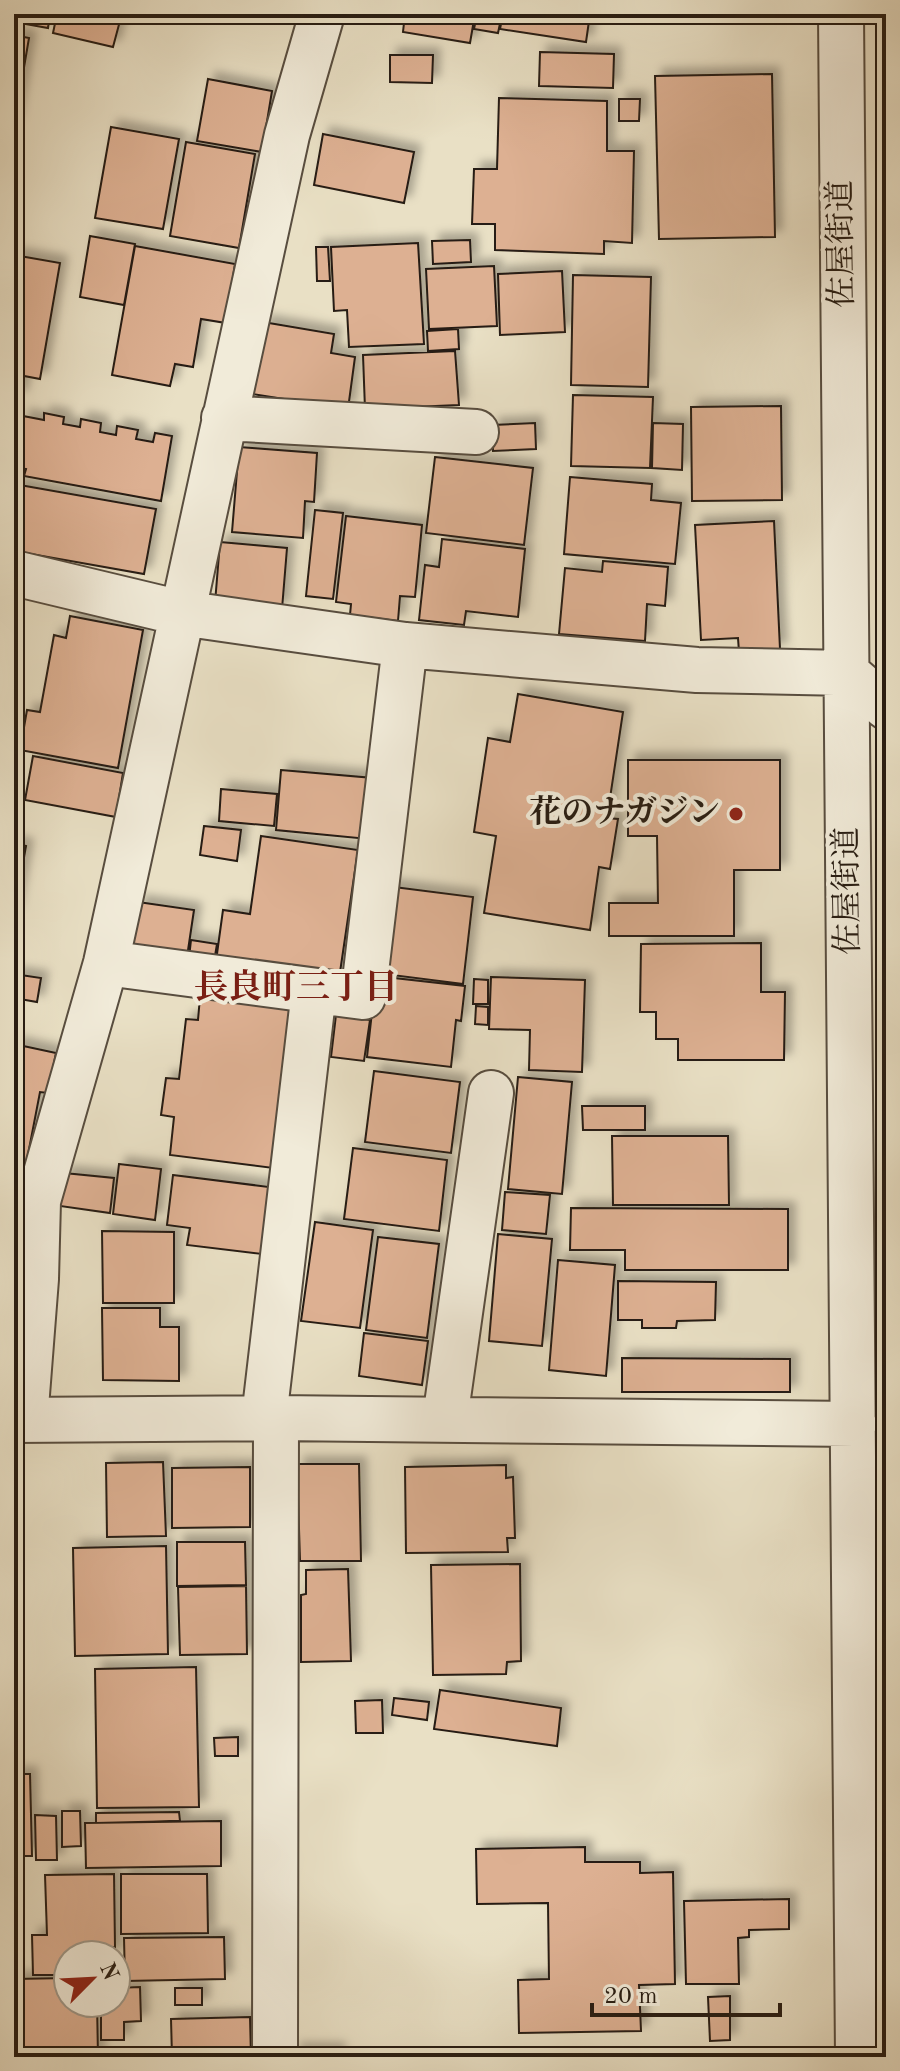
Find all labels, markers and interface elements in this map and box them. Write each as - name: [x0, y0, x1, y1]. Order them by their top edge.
- street label: 佐屋街道: [823, 180, 860, 308]
- place label: 花のナガジン: [529, 795, 720, 830]
- marker: 花のナガジン: [727, 805, 745, 823]
- street label: 佐屋街道: [829, 827, 866, 955]
- district label: 長良町三丁目: [194, 969, 398, 1006]
- north arrow: [52, 1939, 132, 2019]
- text: N: [95, 1960, 122, 1984]
- scale bar: [592, 1967, 780, 2017]
- text: 20 m: [604, 1985, 658, 2009]

